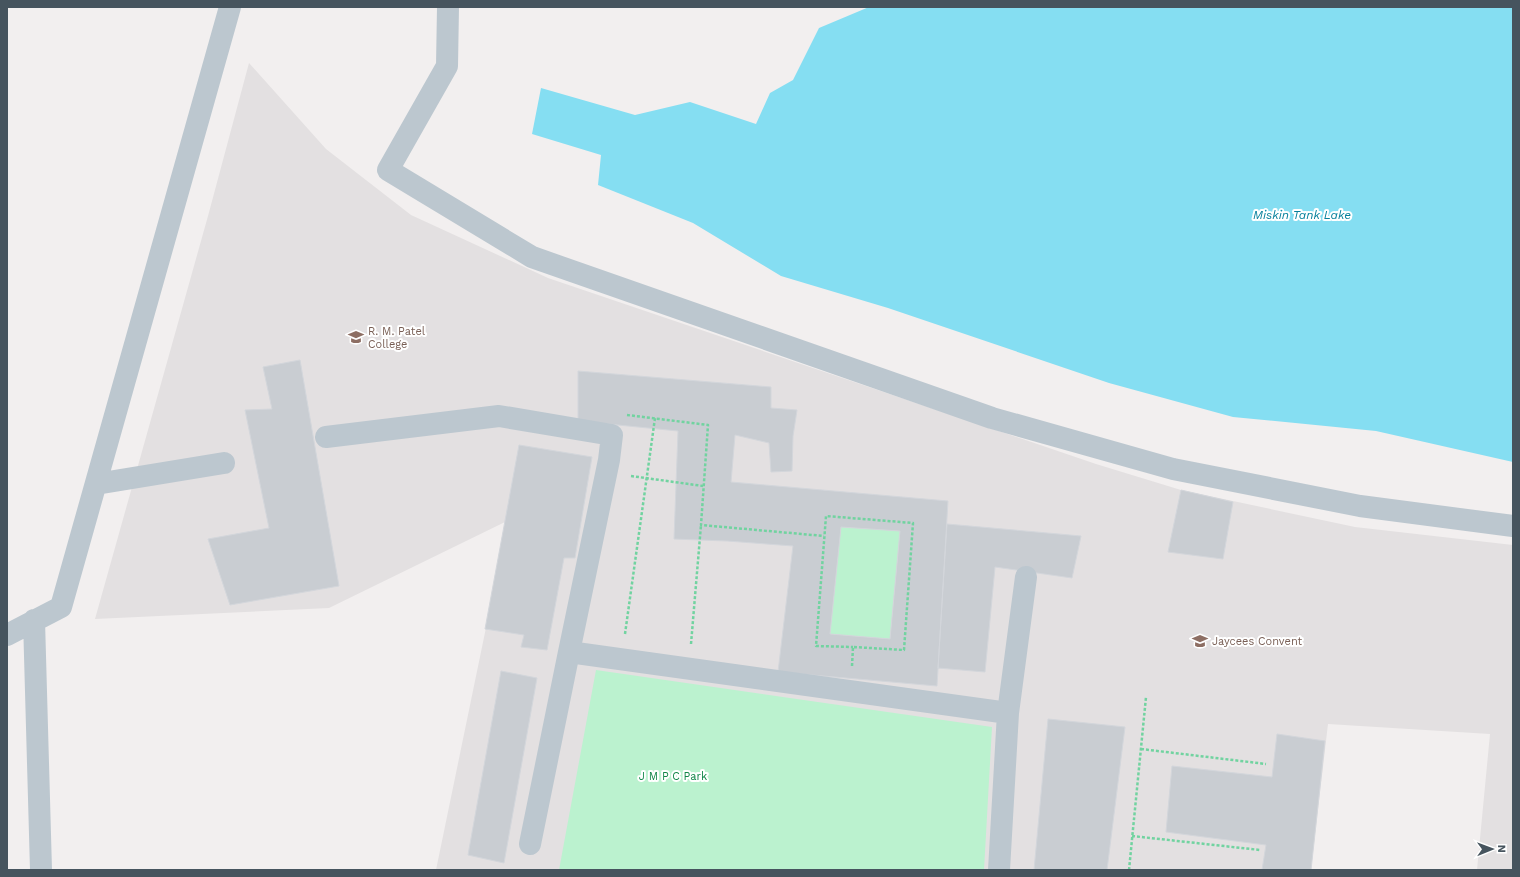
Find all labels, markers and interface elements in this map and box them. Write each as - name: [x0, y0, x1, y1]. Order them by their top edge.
- water label: Miskin Tank Lake: [1253, 208, 1351, 222]
- place label: R. M. Patel College: [368, 325, 426, 351]
- school or university icon: R. M. Patel College: [347, 328, 365, 346]
- school or university icon: Jaycees Convent: [1191, 632, 1209, 650]
- place label: Jaycees Convent: [1212, 635, 1303, 648]
- park label: J M P C Park: [639, 770, 707, 783]
- north arrow: [1472, 829, 1512, 869]
- text: N: [1495, 845, 1508, 853]

